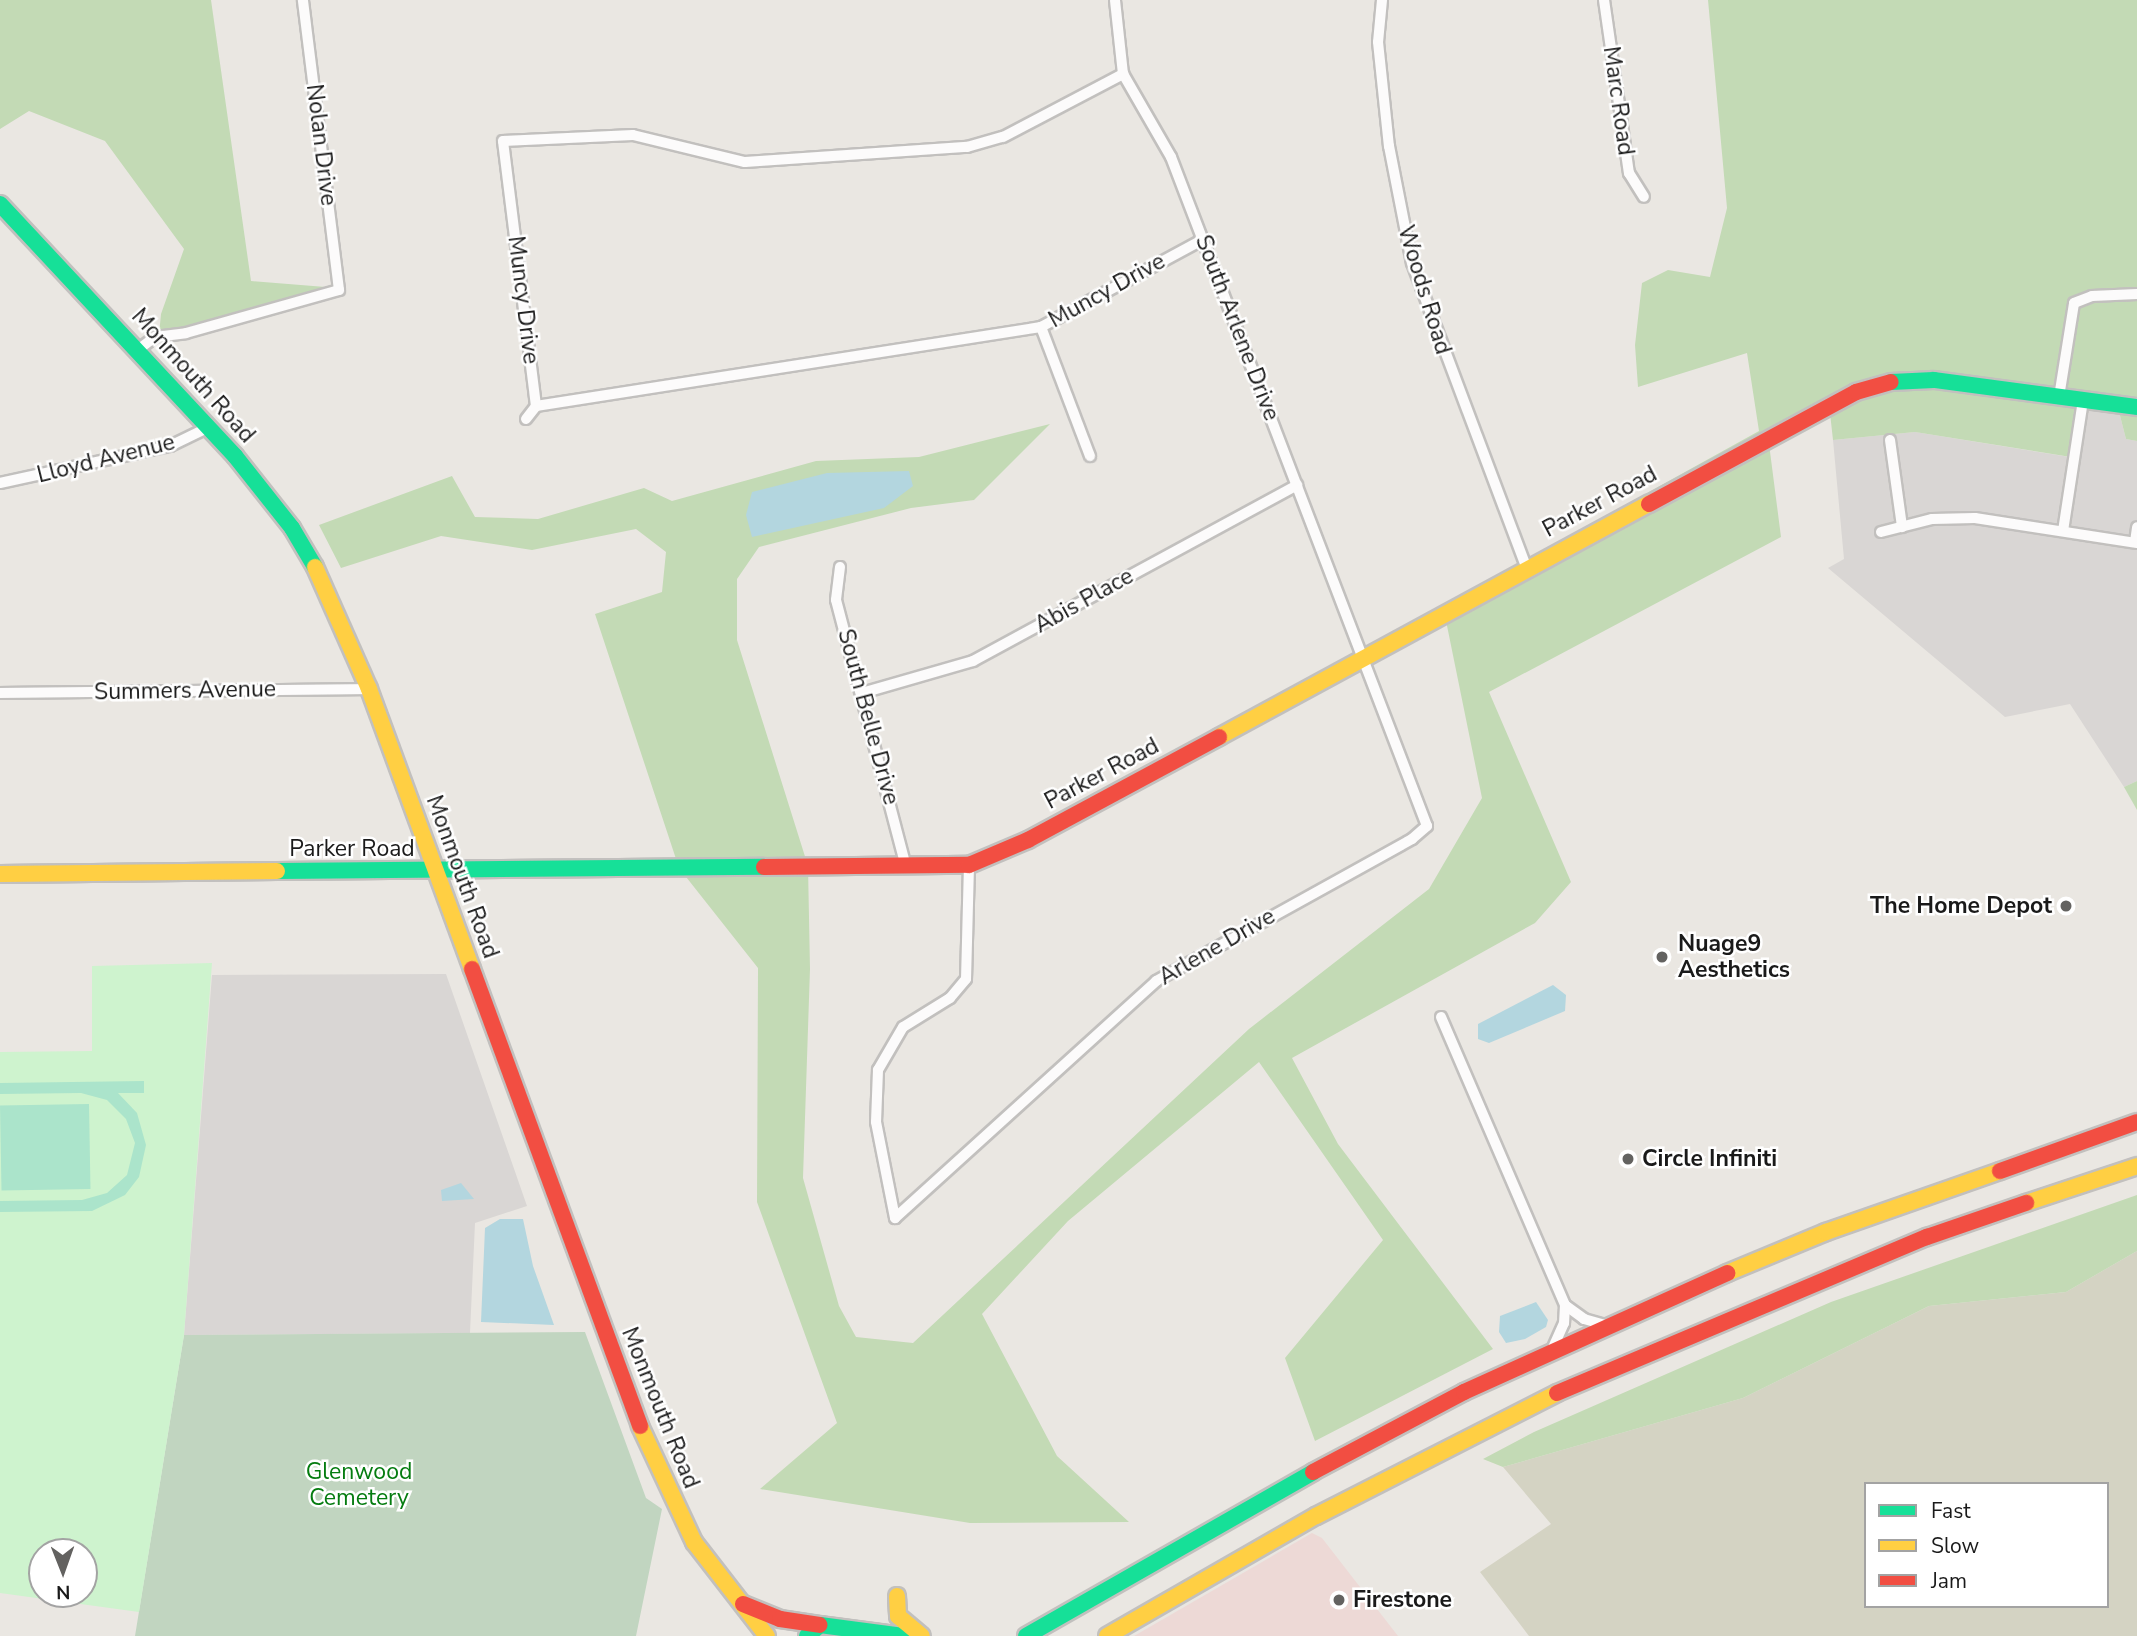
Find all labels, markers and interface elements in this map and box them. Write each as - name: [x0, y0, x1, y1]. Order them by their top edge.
- street label: Marc Road: [1597, 45, 1639, 157]
- street label: Nolan Drive: [300, 83, 342, 207]
- street label: Woods Road: [1391, 222, 1457, 358]
- street label: South Arlene Drive: [1189, 231, 1285, 425]
- street label: Muncy Drive: [501, 234, 545, 366]
- street label: Muncy Drive: [1044, 248, 1170, 334]
- street label: Monmouth Road: [125, 303, 261, 449]
- street label: Lloyd Avenue: [34, 429, 178, 489]
- street label: Parker Road: [1538, 460, 1662, 544]
- street label: Abis Place: [1030, 563, 1138, 639]
- street label: South Belle Drive: [831, 626, 905, 808]
- street label: Summers Avenue: [94, 676, 276, 706]
- street label: Parker Road: [1040, 732, 1164, 816]
- street label: Monmouth Road: [420, 792, 504, 962]
- street label: Parker Road: [289, 835, 415, 863]
- place label: The Home Depot: [1870, 892, 2052, 920]
- marker: The Home Depot: [2058, 898, 2074, 914]
- street label: Arlene Drive: [1154, 903, 1280, 991]
- place label: Nuage9 Aesthetics: [1678, 930, 1790, 984]
- marker: Nuage9 Aesthetics: [1652, 947, 1672, 967]
- place label: Circle Infiniti: [1642, 1145, 1777, 1173]
- marker: Circle Infiniti: [1620, 1151, 1636, 1167]
- street label: Monmouth Road: [615, 1323, 705, 1493]
- park label: Glenwood Cemetery: [306, 1458, 412, 1512]
- legend: [1864, 1482, 2109, 1608]
- text: Fast: [1931, 1497, 1971, 1525]
- text: Slow: [1931, 1532, 1979, 1560]
- north arrow: [28, 1538, 98, 1608]
- text: Jam: [1931, 1567, 1967, 1595]
- text: N: [56, 1579, 71, 1605]
- place label: Firestone: [1353, 1586, 1452, 1614]
- marker: Firestone: [1331, 1592, 1347, 1608]

